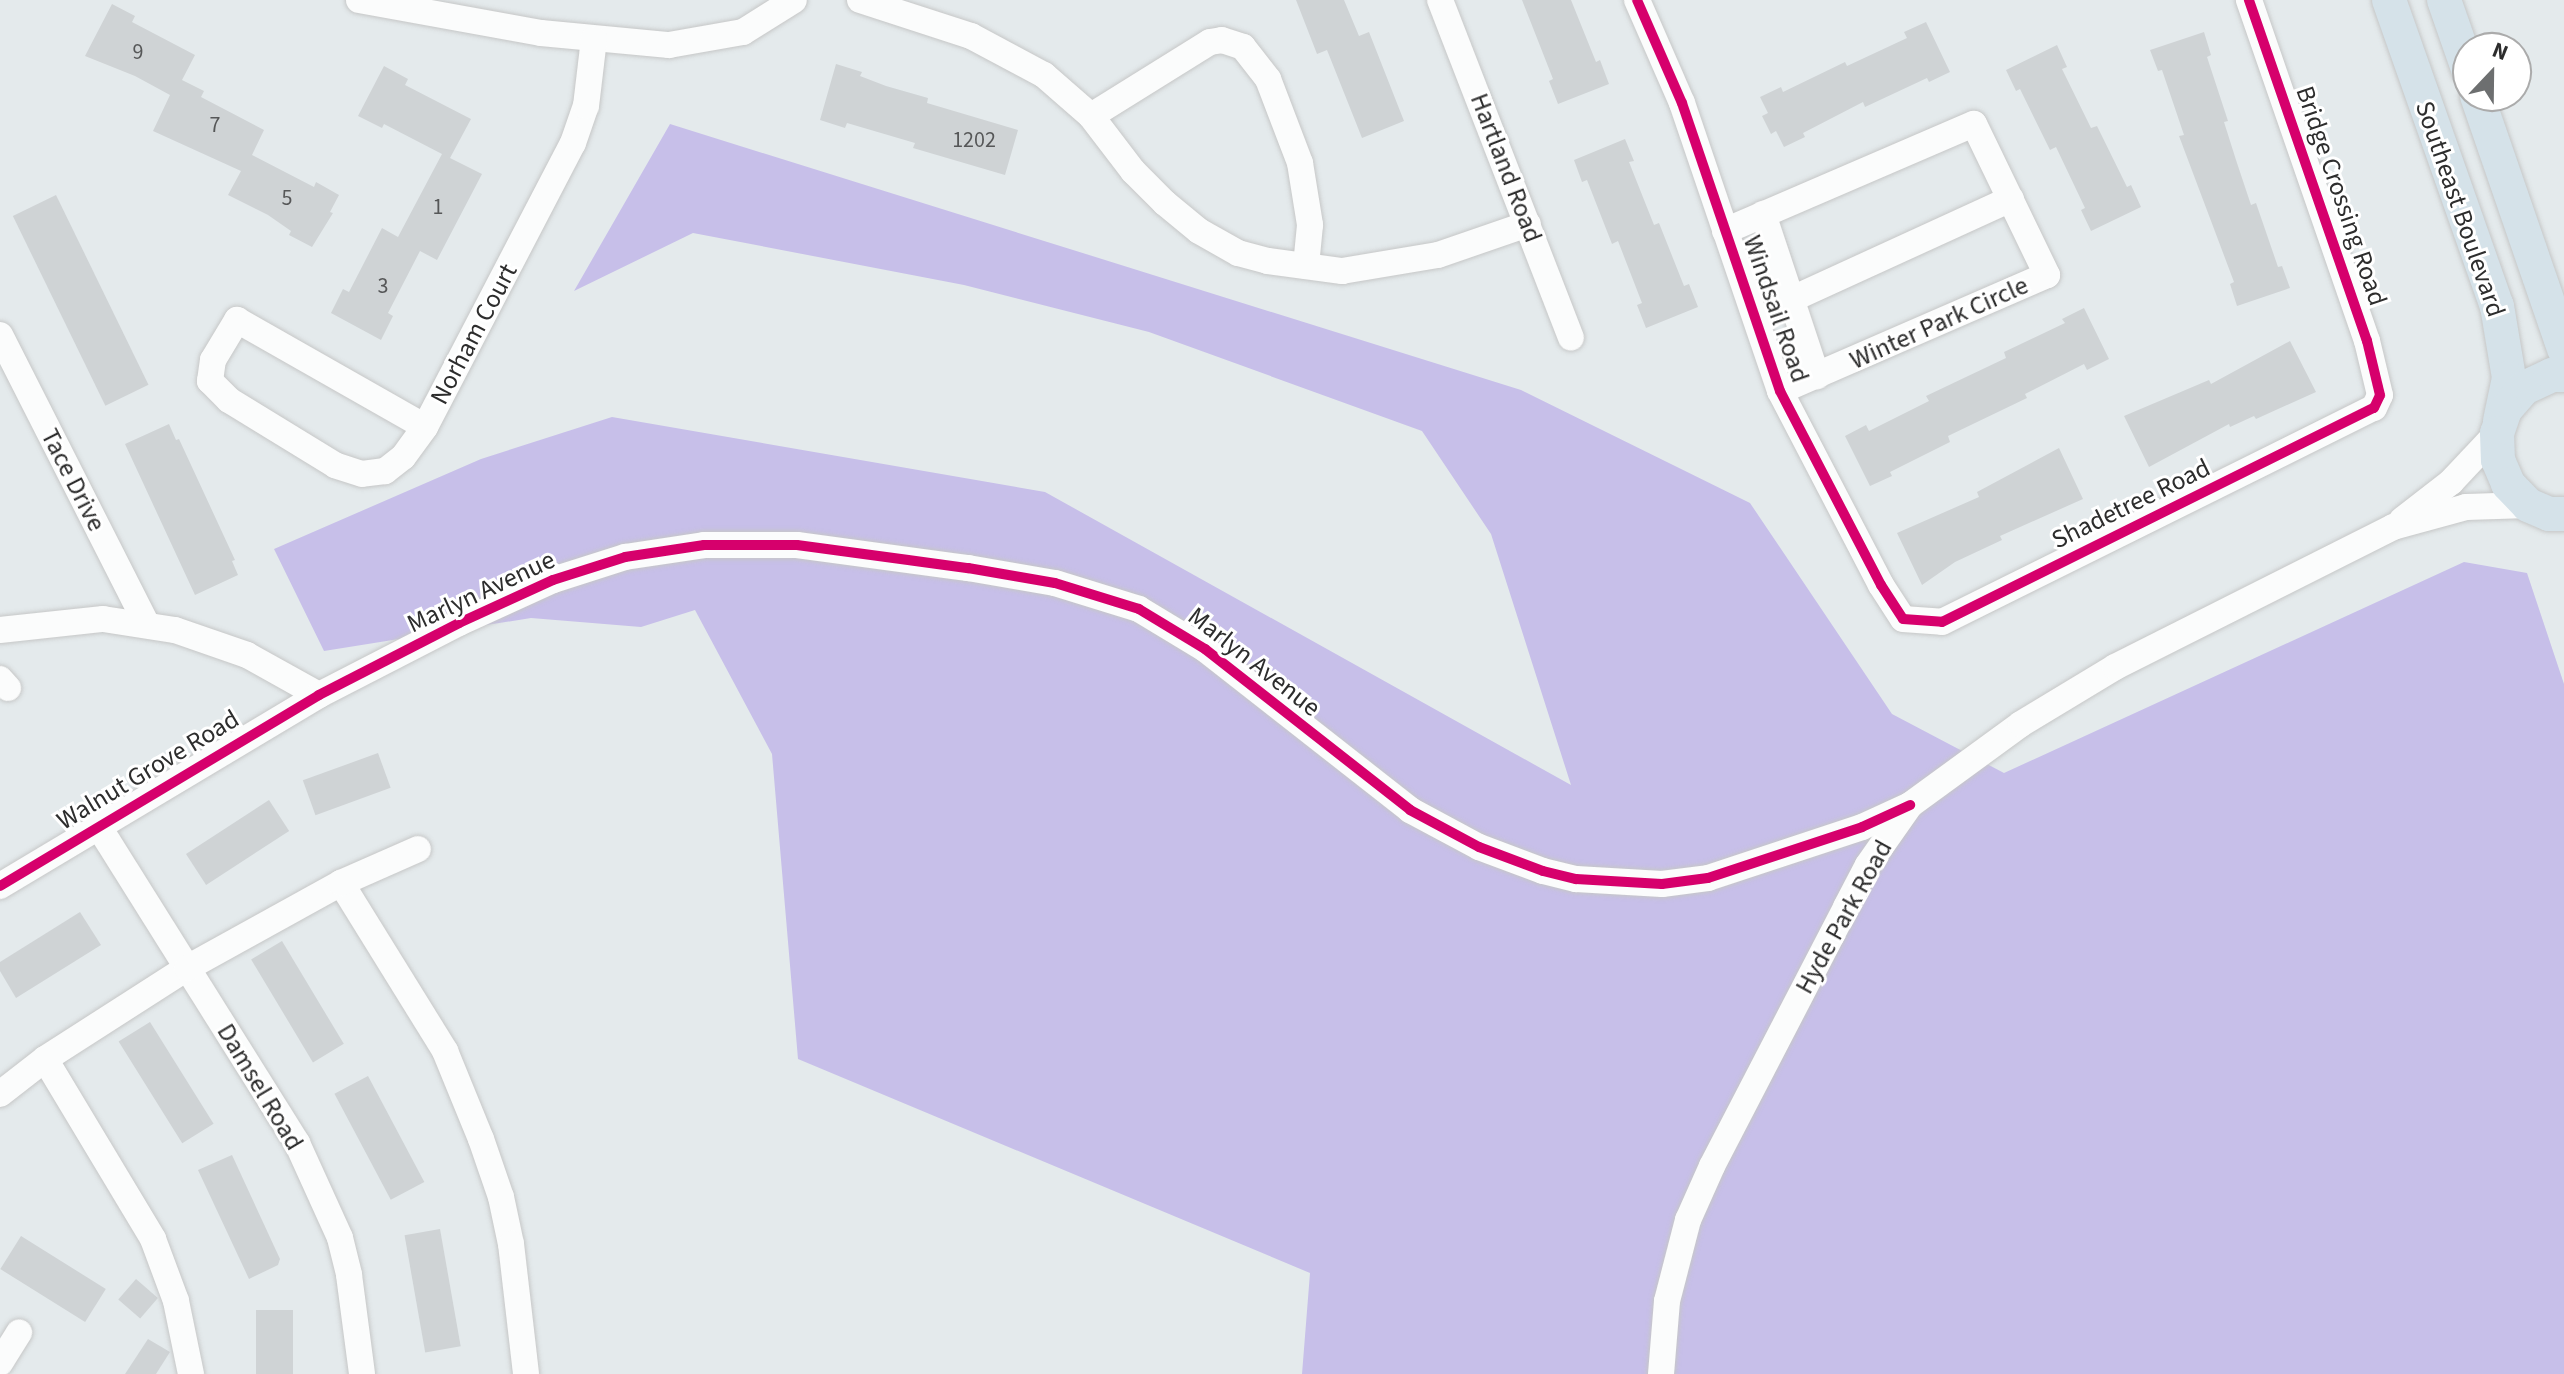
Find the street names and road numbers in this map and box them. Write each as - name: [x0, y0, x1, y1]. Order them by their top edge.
- street label: Bridge Crossing Road: [2289, 82, 2393, 310]
- street label: Hartland Road: [1463, 89, 1549, 247]
- street label: Southeast Boulevard: [2408, 97, 2512, 321]
- street label: Windsail Road: [1736, 231, 1816, 387]
- street label: Norham Court: [424, 258, 524, 410]
- street label: Winter Park Circle: [1845, 270, 2033, 376]
- street label: Tace Drive: [34, 424, 112, 536]
- street label: Shadetree Road: [2047, 452, 2215, 556]
- street label: Marlyn Avenue: [402, 544, 560, 640]
- street label: Marlyn Avenue: [1182, 601, 1326, 723]
- street label: Walnut Grove Road: [51, 703, 245, 837]
- street label: Hyde Park Road: [1789, 835, 1899, 999]
- street label: Damsel Road: [210, 1018, 310, 1156]

